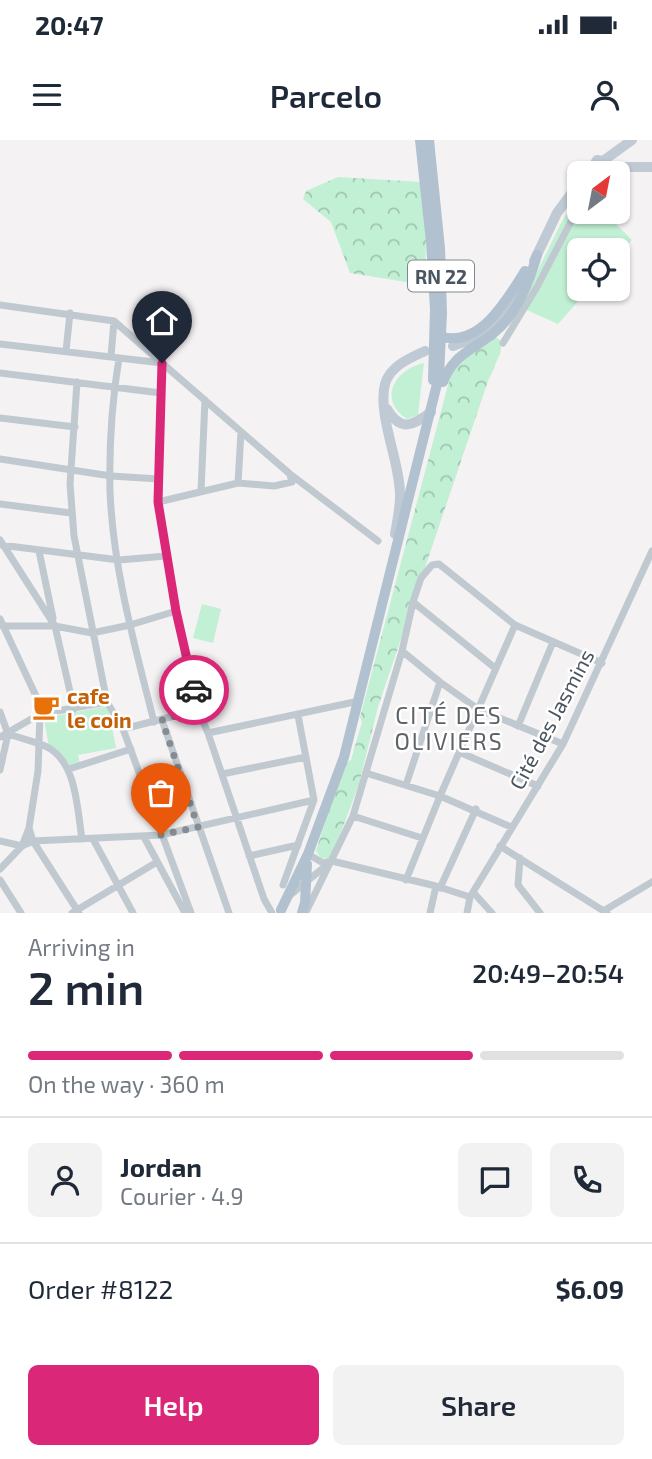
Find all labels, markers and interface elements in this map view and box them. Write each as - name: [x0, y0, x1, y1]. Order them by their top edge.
- text: 20:47: [35, 9, 103, 40]
- icon: menu: [28, 76, 66, 114]
- text: Parcelo: [270, 76, 382, 114]
- icon: person: [586, 76, 624, 114]
- north arrow: [567, 161, 630, 224]
- map controls: [567, 161, 630, 301]
- button: locate: [567, 238, 630, 301]
- road number: RN 22: [408, 260, 474, 292]
- pin: [132, 291, 192, 363]
- icon: home: [143, 302, 181, 340]
- street label: Cité des Jasmins: [504, 645, 598, 793]
- courier: [159, 655, 229, 725]
- icon: car: [175, 671, 213, 709]
- place label: cafe le coin: [67, 683, 132, 732]
- cafe icon: cafe le coin: [31, 692, 61, 722]
- district label: CITÉ DES OLIVIERS: [394, 701, 504, 755]
- pin: [131, 763, 191, 835]
- icon: bag: [142, 774, 180, 812]
- text: Arriving in: [28, 933, 135, 961]
- text: 20:49–20:54: [472, 957, 624, 988]
- text: 2 min: [28, 959, 144, 1014]
- text: On the way · 360 m: [28, 1070, 225, 1098]
- button: person: [28, 1143, 102, 1217]
- button: chat: [458, 1143, 532, 1217]
- button: phone: [550, 1143, 624, 1217]
- text: Jordan: [120, 1151, 202, 1182]
- text: Courier · 4.9: [120, 1182, 244, 1210]
- text: Order #8122: [28, 1273, 173, 1304]
- text: $6.09: [555, 1273, 624, 1304]
- button: Help: [28, 1365, 319, 1445]
- button: Share: [333, 1365, 624, 1445]

